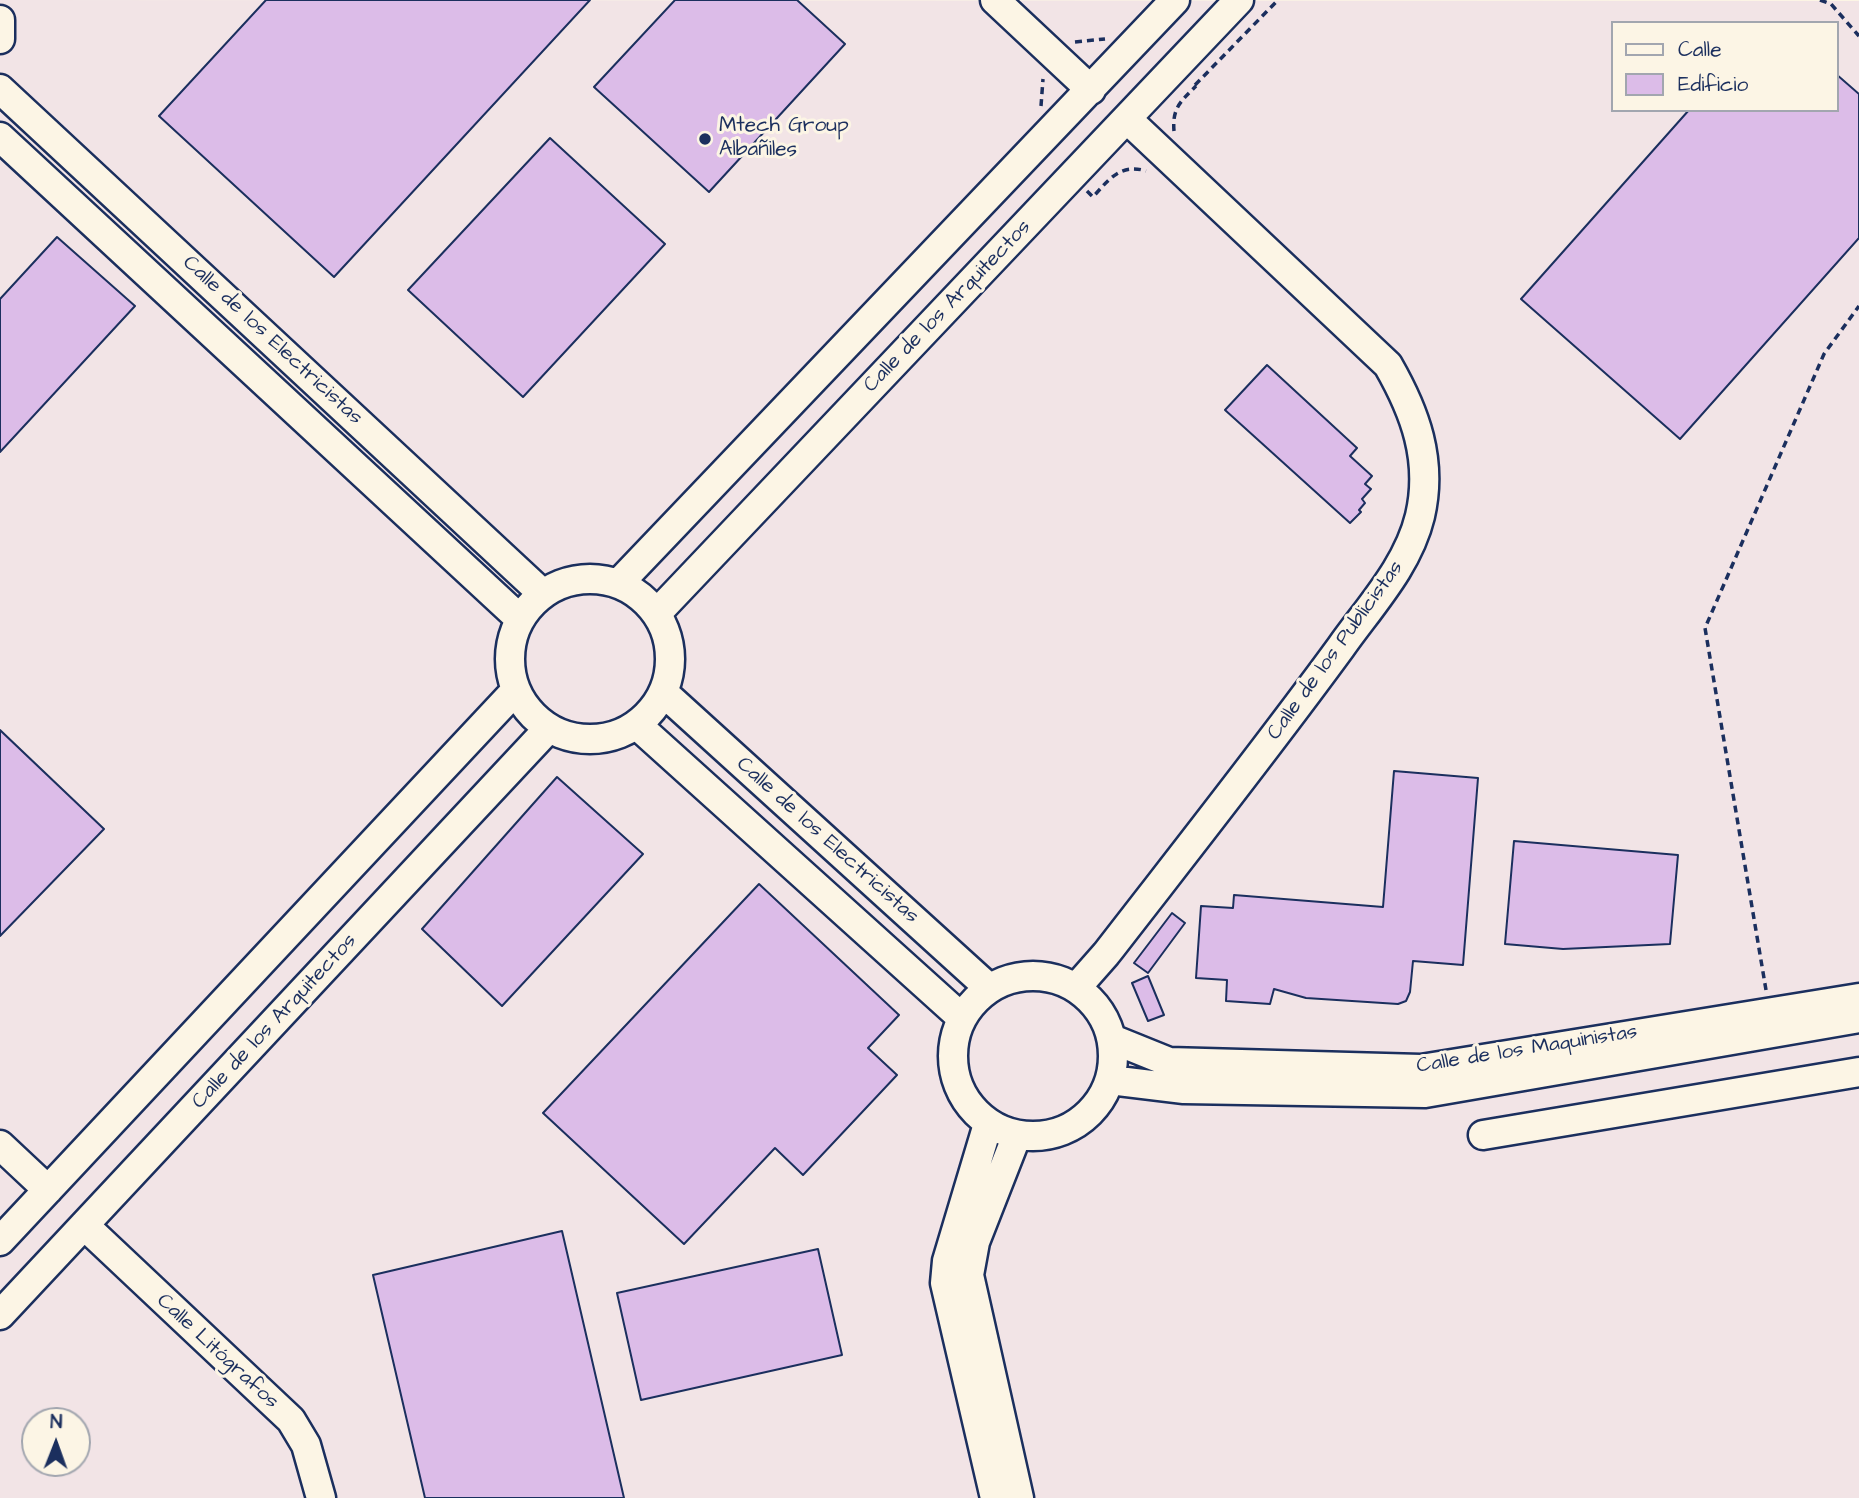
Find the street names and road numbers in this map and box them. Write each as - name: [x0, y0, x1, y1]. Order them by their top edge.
- street label: Calle de los Arquitectos: [859, 215, 1037, 399]
- street label: Calle de los Electricistas: [177, 251, 367, 431]
- street label: Calle de los Publicistas: [1262, 556, 1410, 746]
- street label: Calle de los Electricistas: [731, 752, 923, 930]
- street label: Calle de los Arquitectos: [187, 929, 363, 1115]
- street label: Calle de los Maquinistas: [1415, 1020, 1639, 1080]
- street label: Calle Litógrafos: [151, 1289, 283, 1415]

